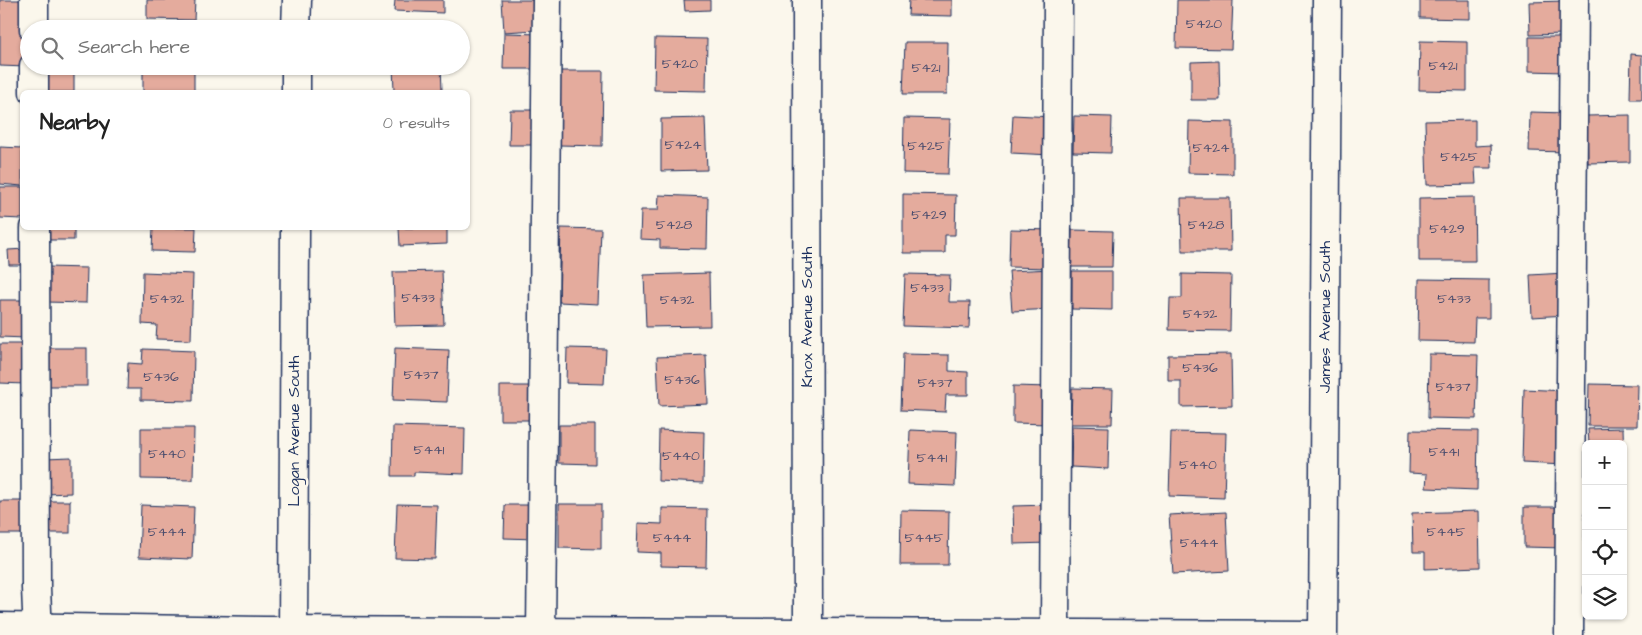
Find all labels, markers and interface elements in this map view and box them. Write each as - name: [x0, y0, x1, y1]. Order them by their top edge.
- house number: 5420: [1186, 14, 1222, 34]
- search box: [20, 20, 470, 75]
- icon: search: [38, 34, 66, 62]
- text: Search here: [78, 34, 190, 61]
- house number: 5420: [662, 54, 698, 74]
- house number: 5421: [1428, 56, 1458, 76]
- house number: 5421: [911, 58, 941, 78]
- text: Nearby: [40, 108, 110, 137]
- text: 0 results: [383, 112, 450, 134]
- house number: 5424: [665, 135, 702, 155]
- house number: 5425: [907, 136, 945, 156]
- house number: 5424: [1193, 138, 1230, 158]
- house number: 5425: [1440, 147, 1478, 167]
- house number: 5429: [911, 205, 947, 225]
- house number: 5428: [656, 215, 692, 235]
- house number: 5428: [1188, 215, 1224, 235]
- house number: 5429: [1429, 219, 1465, 239]
- street label: James Avenue South: [1314, 241, 1336, 393]
- street label: Knox Avenue South: [796, 247, 818, 387]
- house number: 5433: [910, 278, 944, 298]
- house number: 5433: [401, 288, 435, 308]
- house number: 5432: [150, 289, 184, 309]
- house number: 5433: [1437, 289, 1471, 309]
- house number: 5432: [660, 290, 694, 310]
- house number: 5432: [1183, 304, 1217, 324]
- street label: Logan Avenue South: [283, 355, 306, 507]
- house number: 5436: [1182, 358, 1218, 378]
- house number: 5437: [403, 365, 439, 385]
- house number: 5436: [143, 367, 179, 387]
- house number: 5436: [664, 370, 700, 390]
- house number: 5437: [917, 373, 953, 393]
- house number: 5437: [1435, 377, 1471, 397]
- house number: 5441: [414, 440, 445, 460]
- map controls: [1582, 440, 1627, 620]
- button: +: [1582, 440, 1627, 485]
- house number: 5441: [1429, 442, 1460, 462]
- house number: 5440: [148, 444, 186, 464]
- house number: 5440: [662, 446, 700, 466]
- house number: 5441: [917, 448, 948, 468]
- house number: 5440: [1179, 455, 1217, 475]
- button: −: [1582, 485, 1627, 530]
- house number: 5444: [148, 522, 187, 542]
- house number: 5445: [1427, 522, 1466, 542]
- house number: 5444: [653, 528, 692, 548]
- house number: 5445: [905, 528, 944, 548]
- button: locate: [1582, 530, 1627, 575]
- house number: 5444: [1180, 533, 1219, 553]
- button: layers: [1582, 575, 1627, 620]

